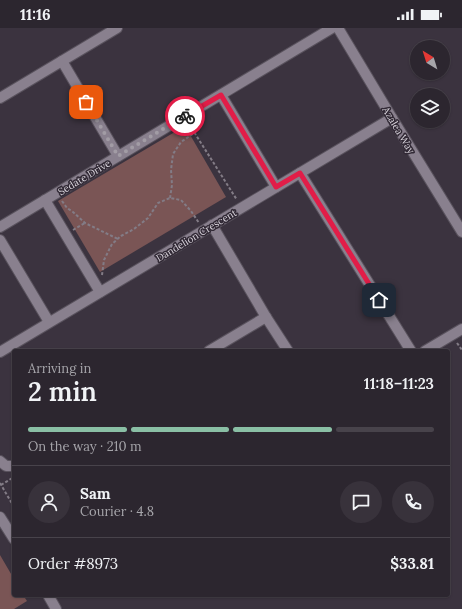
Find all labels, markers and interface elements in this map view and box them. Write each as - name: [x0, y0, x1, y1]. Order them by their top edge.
- text: 11:16: [20, 5, 51, 24]
- north arrow: [410, 40, 450, 80]
- map controls: [410, 40, 450, 128]
- pin: [69, 85, 103, 119]
- button: layers: [410, 88, 450, 128]
- icon: bag: [75, 91, 97, 113]
- courier: [165, 96, 205, 136]
- street label: Azalea Way: [379, 103, 418, 157]
- icon: bike: [174, 105, 196, 127]
- street label: Sedate Drive: [56, 156, 113, 198]
- street label: Dandelion Crescent: [154, 206, 239, 265]
- pin: [362, 283, 396, 317]
- icon: home: [368, 289, 390, 311]
- text: Arriving in: [28, 360, 91, 377]
- text: 11:18–11:23: [364, 374, 434, 393]
- text: 2 min: [28, 375, 97, 408]
- text: On the way · 210 m: [28, 438, 142, 455]
- button: person: [28, 481, 70, 523]
- button: chat: [340, 481, 382, 523]
- button: phone: [392, 481, 434, 523]
- text: Sam: [80, 484, 111, 503]
- text: Courier · 4.8: [80, 503, 154, 520]
- text: Order #8973: [28, 554, 118, 573]
- text: $33.81: [390, 554, 434, 573]

